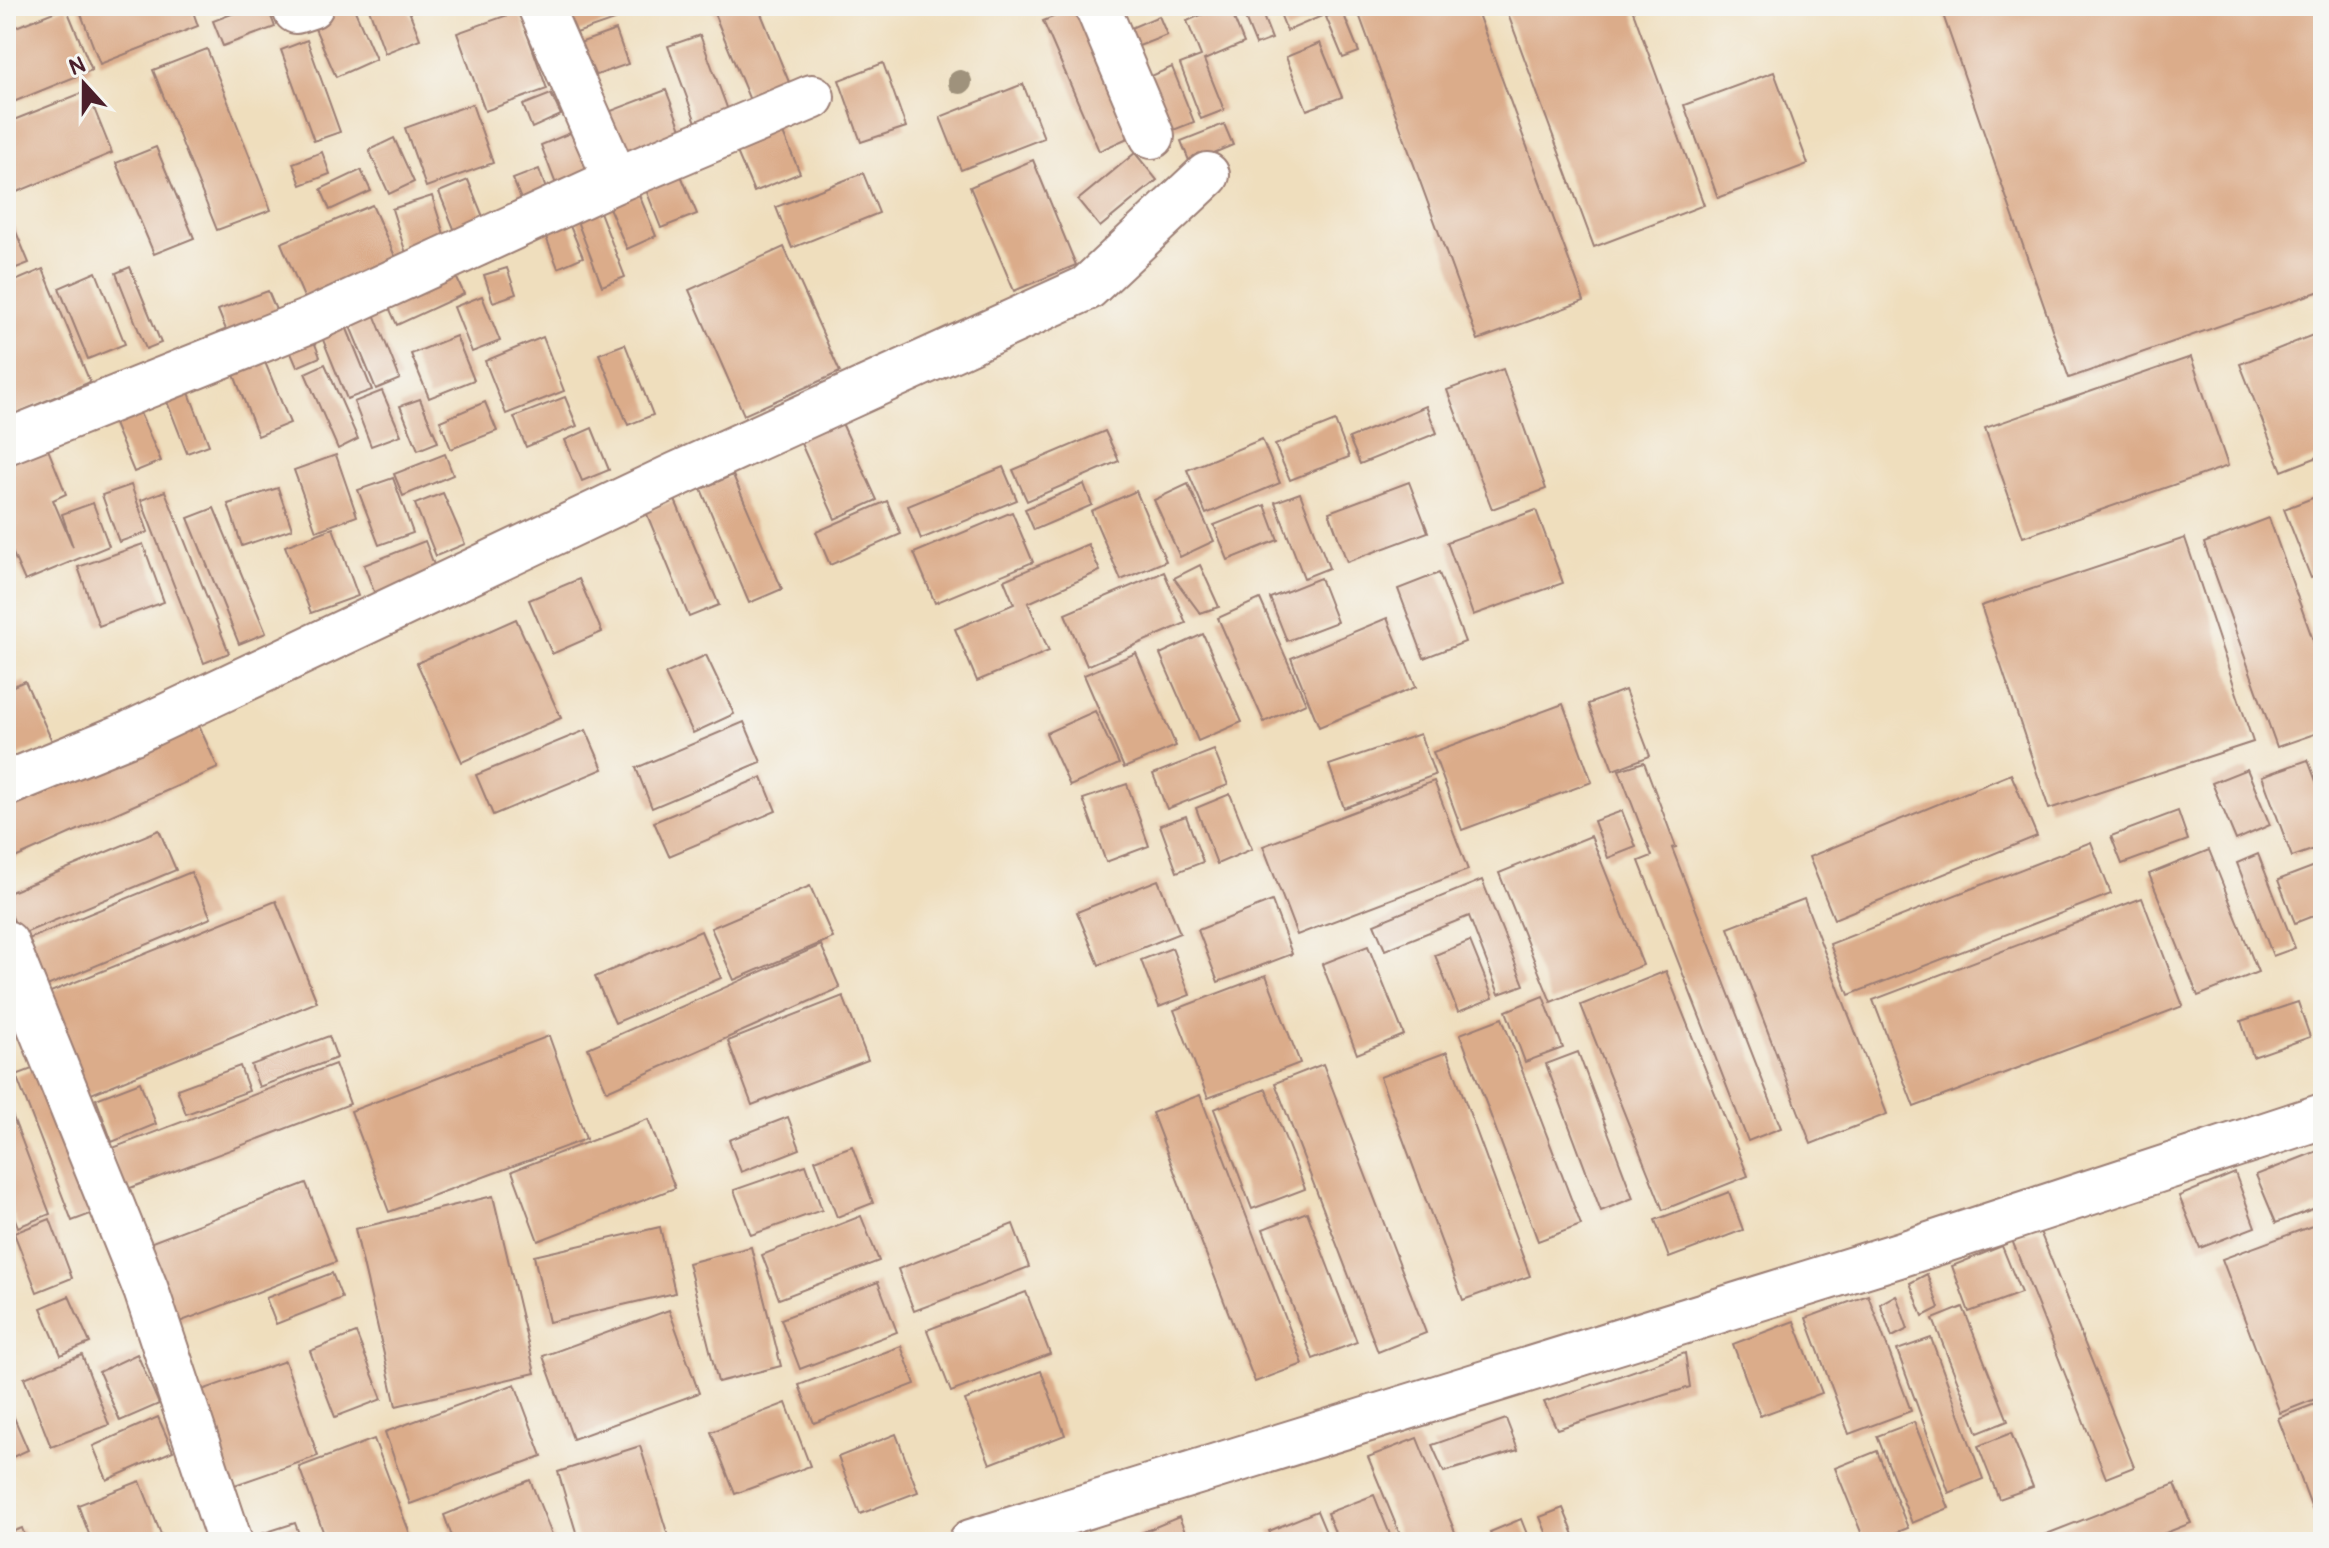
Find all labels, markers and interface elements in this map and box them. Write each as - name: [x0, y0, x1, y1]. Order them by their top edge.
- north arrow: [44, 44, 124, 124]
- text: N: [65, 50, 89, 82]

